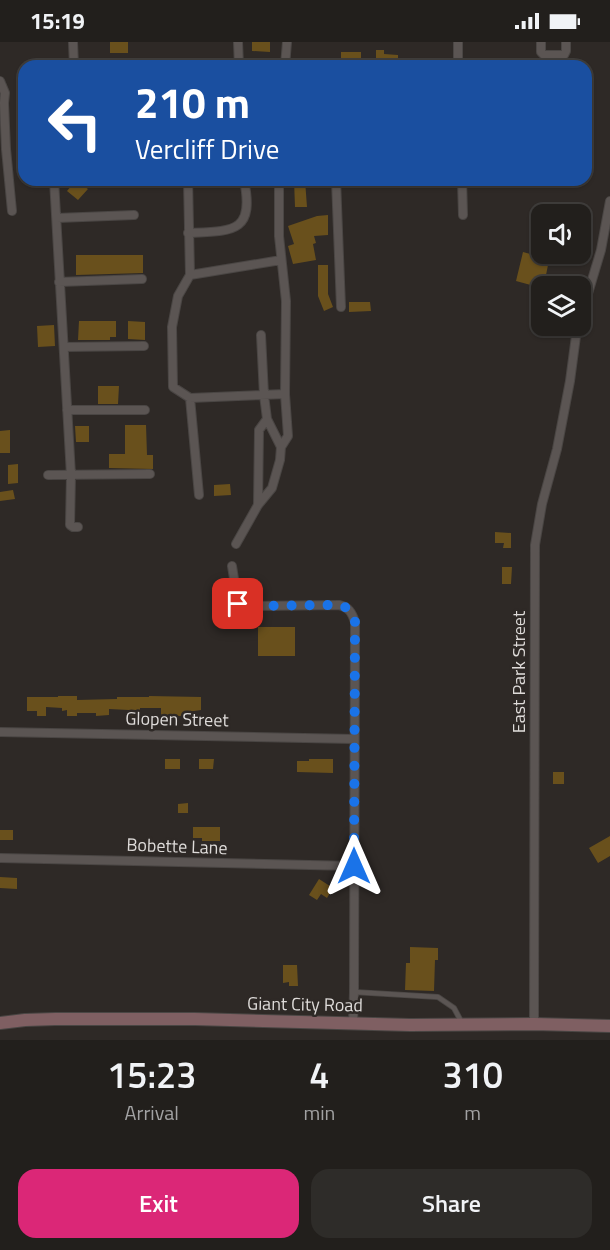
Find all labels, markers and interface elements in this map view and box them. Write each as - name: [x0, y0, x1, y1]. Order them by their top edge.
- text: 15:19: [30, 4, 85, 38]
- text: 210 m: [135, 70, 250, 134]
- icon: left: [36, 84, 114, 162]
- text: Vercliff Drive: [135, 128, 279, 169]
- map controls: [531, 204, 591, 336]
- button: sound: [531, 204, 591, 264]
- button: layers: [531, 276, 591, 336]
- pin: [212, 578, 263, 629]
- icon: arrive: [221, 587, 254, 620]
- street label: East Park Street: [505, 610, 532, 733]
- street label: Glopen Street: [125, 705, 230, 733]
- street label: Bobette Lane: [126, 831, 228, 861]
- position arrow: [322, 834, 386, 898]
- street label: Giant City Road: [247, 989, 363, 1019]
- text: 15:23: [107, 1047, 196, 1102]
- text: 4: [309, 1047, 329, 1102]
- text: 310: [442, 1047, 503, 1102]
- text: Arrival: [125, 1097, 179, 1128]
- text: min: [303, 1097, 335, 1128]
- text: m: [464, 1097, 481, 1128]
- button: Exit: [18, 1169, 299, 1238]
- button: Share: [311, 1169, 592, 1238]

